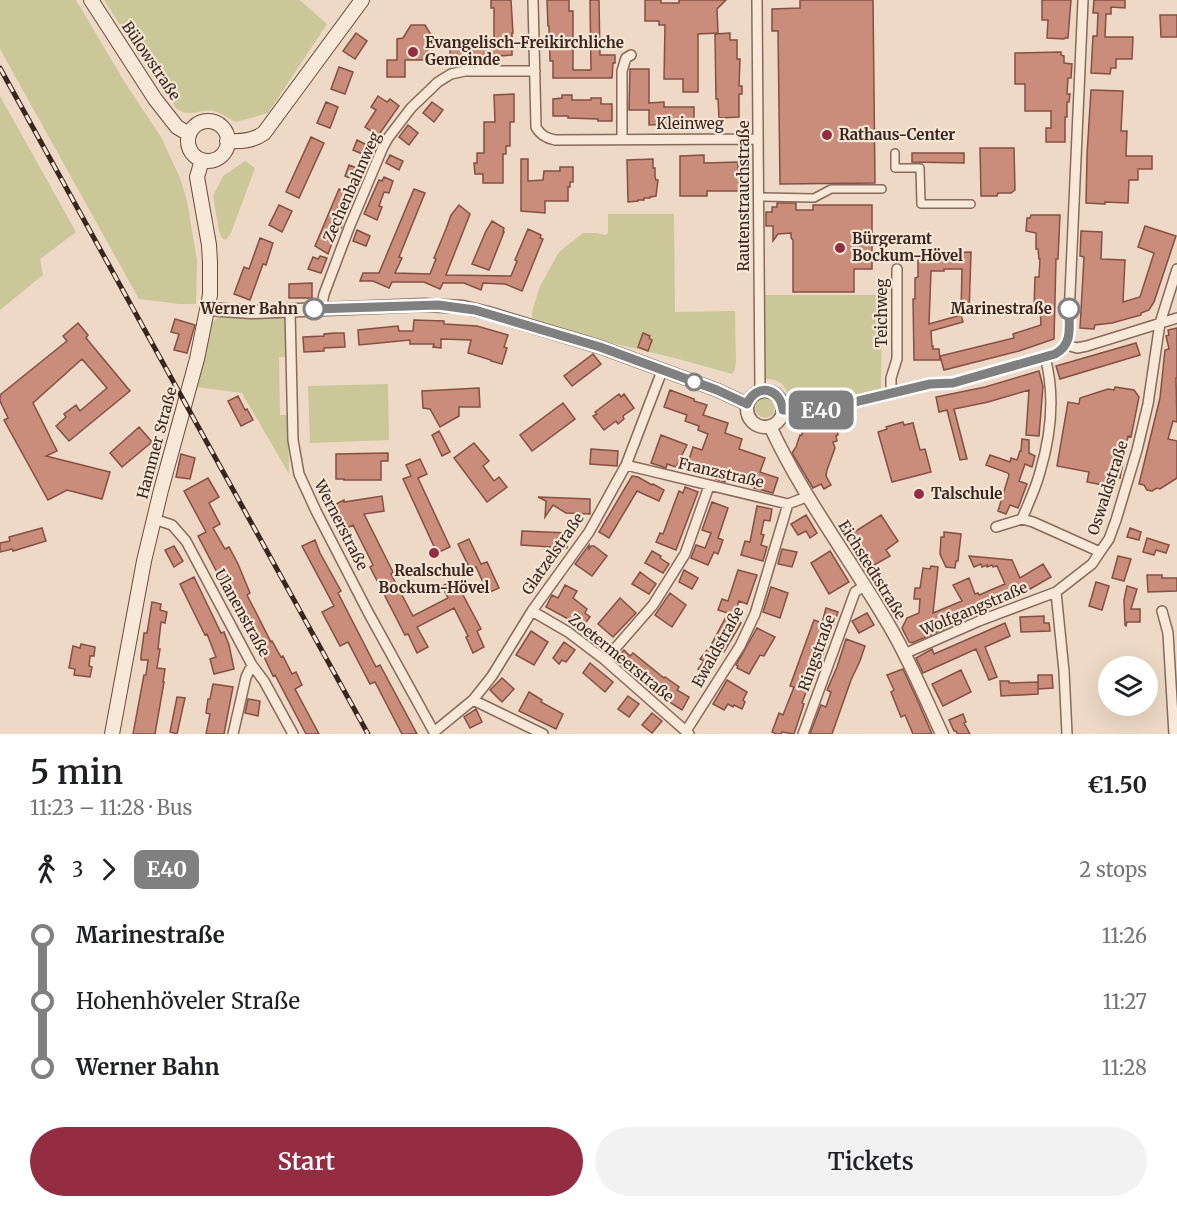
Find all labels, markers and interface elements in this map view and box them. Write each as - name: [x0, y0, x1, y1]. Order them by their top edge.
- street label: Bülowstraße: [118, 18, 185, 104]
- place label: Evangelisch-Freikirchliche Gemeinde: [425, 33, 624, 69]
- marker: Evangelisch-Freikirchliche Gemeinde: [406, 45, 420, 59]
- street label: Kleinweg: [656, 114, 724, 133]
- street label: Rautenstrauchstraße: [734, 120, 753, 271]
- place label: Rathaus-Center: [839, 125, 955, 144]
- marker: Rathaus-Center: [820, 128, 834, 142]
- street label: Zechenbahnweg: [319, 129, 384, 245]
- place label: Bürgeramt Bockum-Hövel: [852, 229, 963, 265]
- marker: Bürgeramt Bockum-Hövel: [833, 241, 847, 255]
- street label: Teichweg: [872, 278, 891, 348]
- marker: Werner Bahn: [303, 298, 325, 320]
- marker: Marinestraße: [1058, 298, 1080, 320]
- place label: Werner Bahn: [199, 299, 298, 318]
- place label: Marinestraße: [951, 299, 1052, 318]
- unlabelled marker: [685, 373, 703, 391]
- street label: Hammer Straße: [132, 385, 181, 501]
- line badge: E40: [786, 390, 856, 430]
- text: E40: [801, 397, 841, 424]
- street label: Oswaldstraße: [1083, 438, 1132, 538]
- street label: Franzstraße: [676, 453, 766, 492]
- street label: Wernerstraße: [310, 475, 372, 573]
- place label: Talschule: [931, 484, 1002, 503]
- marker: Talschule: [912, 487, 926, 501]
- street label: Glatzelstraße: [517, 509, 588, 598]
- street label: Eichstedtstraße: [834, 517, 911, 623]
- marker: Realschule Bockum-Hövel: [427, 546, 441, 560]
- place label: Realschule Bockum-Hövel: [379, 561, 490, 597]
- street label: Ulanenstraße: [211, 566, 274, 660]
- street label: Wolfgangstraße: [916, 577, 1030, 640]
- street label: Ewaldstraße: [688, 603, 748, 690]
- street label: Zoetermeerstraße: [565, 609, 678, 706]
- street label: Ringstraße: [794, 612, 839, 694]
- map controls: [1098, 656, 1158, 716]
- button: layers: [1098, 656, 1158, 716]
- text: 5 min: [30, 752, 123, 793]
- text: €1.50: [1087, 771, 1147, 799]
- text: 11:23 – 11:28 · Bus: [30, 795, 192, 820]
- icon: walk: [30, 853, 63, 886]
- icon: forward: [92, 853, 125, 886]
- text: E40: [146, 856, 187, 883]
- text: 3: [72, 857, 83, 882]
- text: 2 stops: [1079, 857, 1147, 882]
- text: Marinestraße: [76, 921, 225, 949]
- text: 11:26: [1102, 923, 1147, 948]
- text: Hohenhöveler Straße: [76, 987, 300, 1015]
- text: 11:27: [1103, 989, 1147, 1014]
- text: Werner Bahn: [76, 1053, 219, 1081]
- text: 11:28: [1102, 1055, 1147, 1080]
- button: Start: [30, 1127, 583, 1196]
- button: Tickets: [595, 1127, 1147, 1196]

